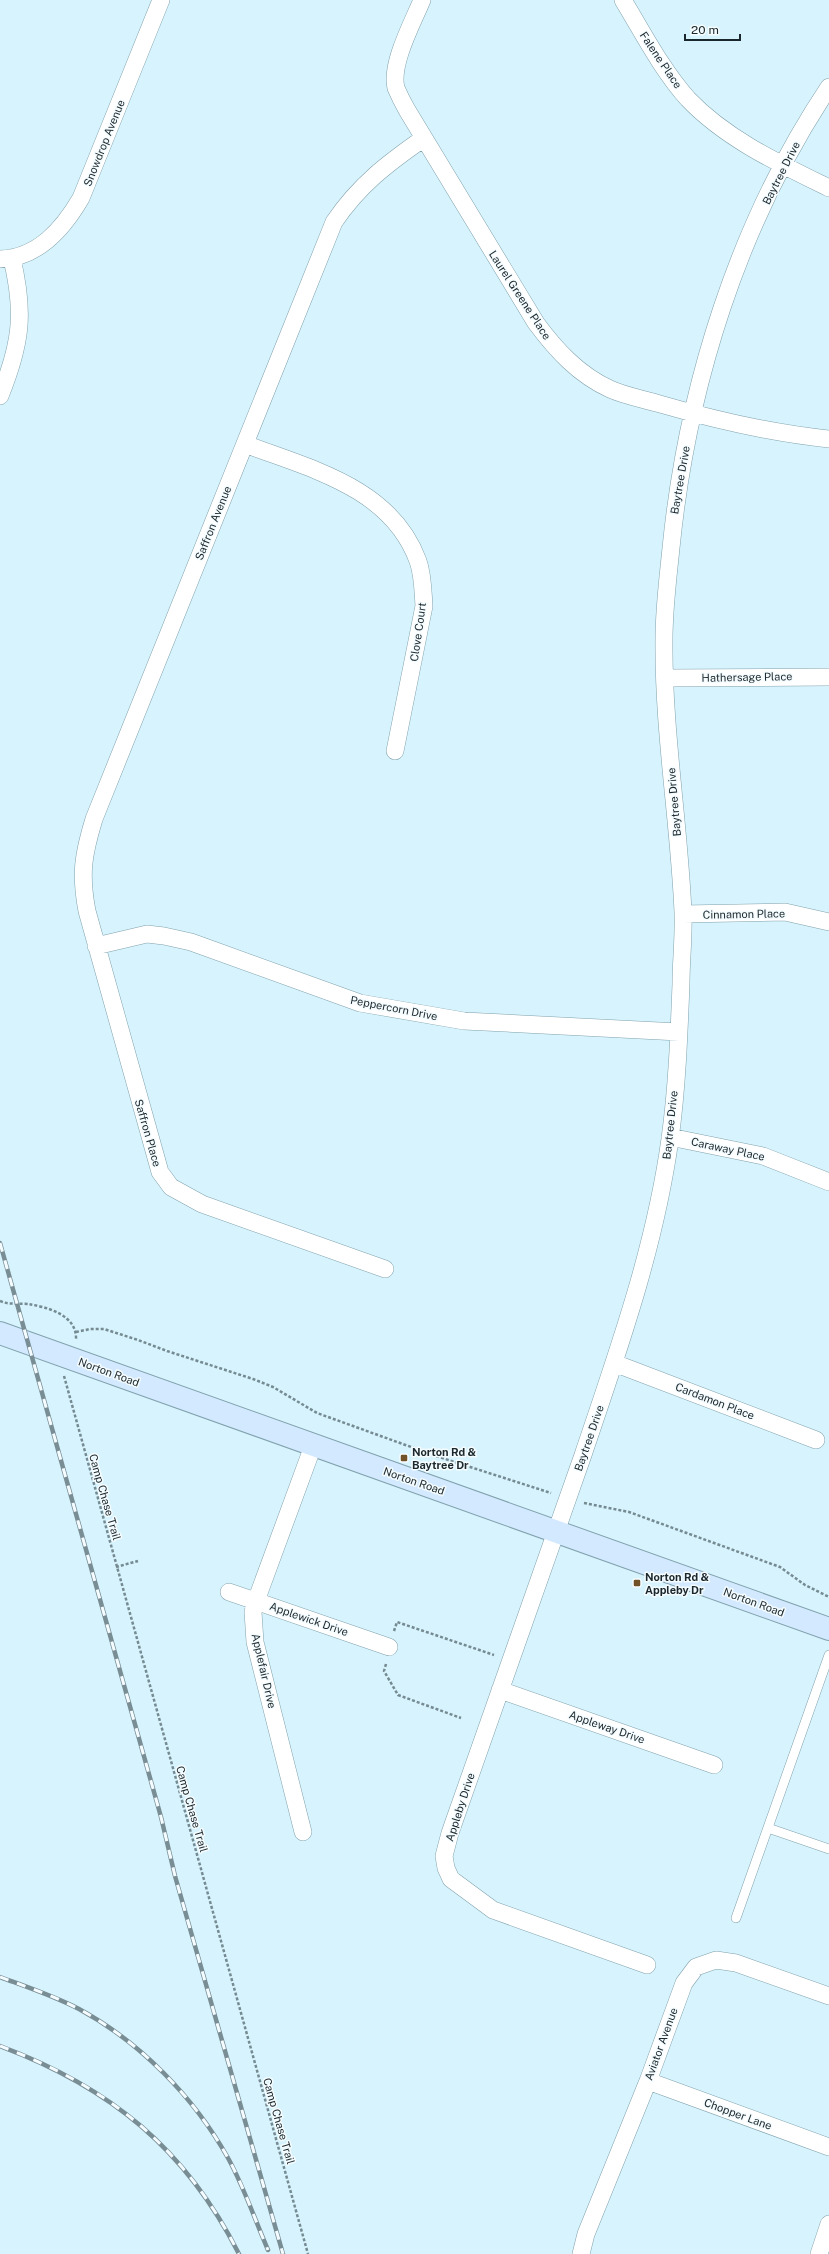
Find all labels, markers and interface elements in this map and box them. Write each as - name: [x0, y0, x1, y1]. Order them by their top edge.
- scale bar: [685, 16, 740, 42]
- text: 20 m: [691, 23, 719, 37]
- street label: Falene Place: [638, 29, 684, 91]
- street label: Snowdrop Avenue: [81, 98, 127, 188]
- street label: Baytree Drive: [760, 140, 802, 206]
- street label: Laurel Greene Place: [487, 248, 553, 342]
- street label: Baytree Drive: [668, 445, 692, 515]
- street label: Saffron Avenue: [193, 484, 233, 562]
- street label: Clove Court: [408, 602, 428, 662]
- street label: Hathersage Place: [701, 670, 793, 684]
- street label: Baytree Drive: [665, 767, 683, 837]
- street label: Cinnamon Place: [703, 907, 785, 921]
- street label: Peppercorn Drive: [349, 994, 439, 1022]
- street label: Baytree Drive: [660, 1090, 680, 1160]
- street label: Saffron Place: [133, 1098, 163, 1168]
- street label: Caraway Place: [690, 1135, 766, 1163]
- street label: Norton Road: [77, 1355, 141, 1389]
- street label: Cardamon Place: [674, 1380, 756, 1422]
- street label: Baytree Drive: [572, 1403, 606, 1473]
- place label: Norton Rd & Baytree Dr: [412, 1446, 477, 1471]
- street label: Camp Chase Trail: [87, 1453, 123, 1541]
- marker: Norton Rd & Baytree Dr: [399, 1453, 409, 1463]
- street label: Norton Road: [382, 1465, 446, 1497]
- place label: Norton Rd & Appleby Dr: [645, 1571, 710, 1596]
- marker: Norton Rd & Appleby Dr: [632, 1578, 642, 1588]
- street label: Norton Road: [722, 1585, 786, 1619]
- street label: Applewick Drive: [268, 1600, 350, 1638]
- street label: Applefair Drive: [250, 1632, 278, 1710]
- street label: Appleway Drive: [568, 1708, 646, 1746]
- street label: Camp Chase Trail: [174, 1765, 210, 1853]
- street label: Appleby Drive: [443, 1771, 477, 1843]
- street label: Aviator Avenue: [642, 2006, 680, 2082]
- street label: Camp Chase Trail: [261, 2077, 297, 2165]
- street label: Chopper Lane: [702, 2096, 774, 2132]

